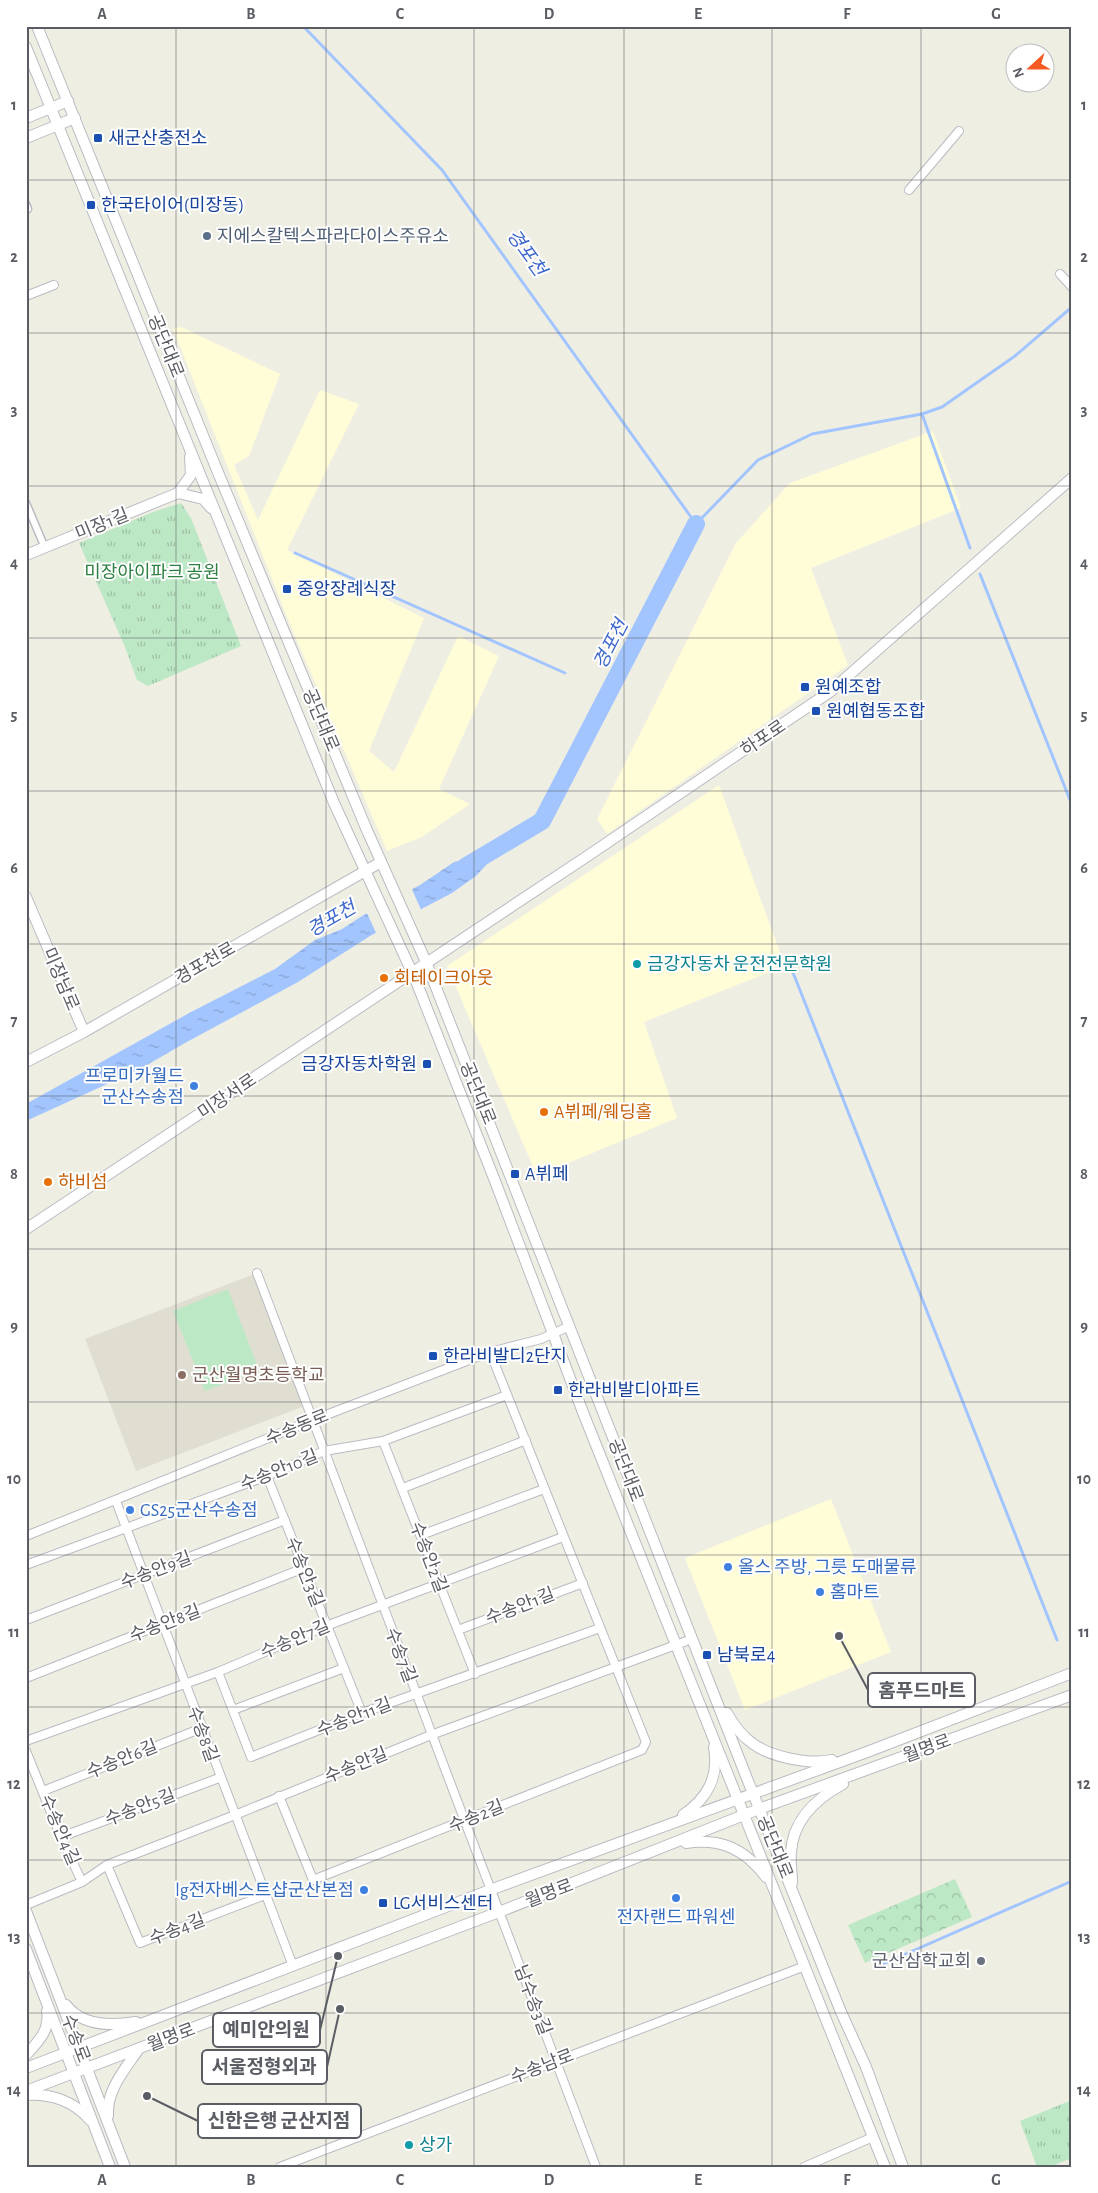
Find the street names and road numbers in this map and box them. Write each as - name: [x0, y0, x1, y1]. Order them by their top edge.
- street label: 공단대로: [144, 312, 187, 380]
- street label: 미장1길: [72, 504, 132, 544]
- street label: 공단대로: [299, 686, 342, 754]
- street label: 하포로: [737, 717, 789, 760]
- street label: 경포천로: [172, 939, 239, 988]
- street label: 미장남로: [39, 945, 83, 1013]
- street label: 공단대로: [456, 1059, 499, 1127]
- street label: 미장서로: [194, 1069, 260, 1123]
- street label: 수송동로: [263, 1406, 331, 1449]
- street label: 공단대로: [605, 1436, 646, 1505]
- street label: 수송안10길: [238, 1446, 321, 1495]
- street label: 수송안2길: [406, 1519, 451, 1595]
- street label: 수송안3길: [282, 1534, 327, 1610]
- street label: 수송안9길: [118, 1548, 194, 1593]
- street label: 수송안1길: [483, 1585, 557, 1628]
- street label: 수송안8길: [127, 1601, 203, 1646]
- street label: 수송안7길: [258, 1616, 333, 1663]
- street label: 수송7길: [381, 1625, 420, 1685]
- street label: 수송안11길: [314, 1695, 394, 1740]
- street label: 수송8길: [184, 1704, 221, 1765]
- street label: 월명로: [901, 1731, 954, 1766]
- street label: 수송안6길: [84, 1737, 160, 1782]
- street label: 수송안길: [322, 1744, 390, 1787]
- street label: 수송안5길: [102, 1785, 178, 1830]
- street label: 수송안4길: [36, 1792, 83, 1868]
- street label: 수송2길: [446, 1797, 507, 1836]
- street label: 공단대로: [753, 1813, 796, 1881]
- street label: 월명로: [523, 1876, 576, 1911]
- street label: 수송4길: [147, 1910, 208, 1949]
- street label: 남수송3길: [510, 1962, 555, 2038]
- street label: 수송로: [58, 2012, 93, 2065]
- street label: 월명로: [145, 2020, 198, 2055]
- street label: 수송남로: [508, 2046, 577, 2087]

